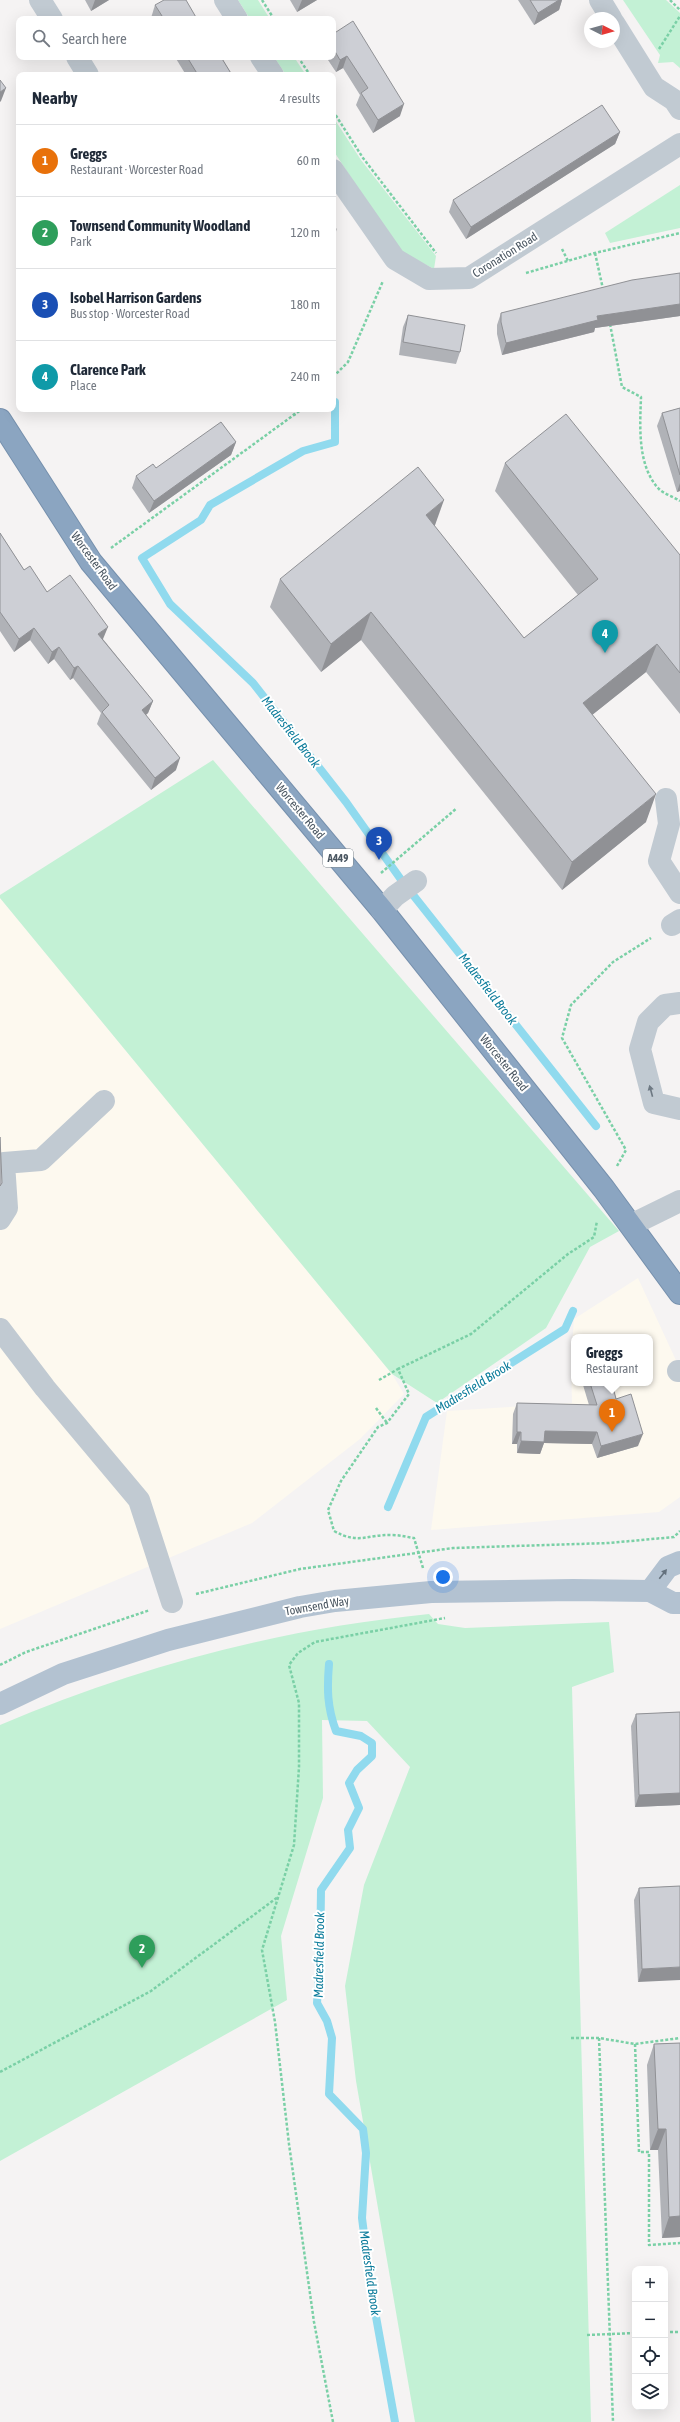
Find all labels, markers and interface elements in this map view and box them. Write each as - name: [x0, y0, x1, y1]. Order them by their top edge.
- north arrow: [584, 12, 620, 48]
- search box: [16, 16, 336, 60]
- icon: search: [30, 27, 52, 49]
- text: Search here: [62, 30, 127, 47]
- text: Nearby: [32, 88, 78, 108]
- text: 4 results: [280, 91, 320, 106]
- text: Greggs: [70, 145, 107, 162]
- text: 1: [42, 153, 48, 168]
- text: 60 m: [297, 153, 320, 168]
- text: Restaurant · Worcester Road: [70, 162, 203, 177]
- text: Townsend Community Woodland: [70, 217, 250, 234]
- text: 2: [42, 225, 48, 240]
- text: 120 m: [291, 225, 320, 240]
- street label: Coronation Road: [470, 229, 540, 281]
- text: Park: [70, 234, 92, 249]
- text: Isobel Harrison Gardens: [70, 289, 202, 306]
- text: 3: [42, 297, 48, 312]
- text: 180 m: [291, 297, 320, 312]
- text: Bus stop · Worcester Road: [70, 306, 190, 321]
- text: Clarence Park: [70, 361, 146, 378]
- text: 4: [42, 369, 48, 384]
- text: 240 m: [291, 369, 320, 384]
- text: Place: [70, 378, 97, 393]
- street label: Worcester Road: [68, 529, 120, 593]
- pin: 4: [592, 620, 618, 653]
- water label: Madresfield Brook: [259, 693, 324, 771]
- street label: Worcester Road: [273, 780, 327, 842]
- pin: 3: [366, 827, 392, 860]
- road number: A449: [323, 849, 353, 867]
- water label: Madresfield Brook: [456, 950, 521, 1028]
- street label: Worcester Road: [477, 1032, 531, 1094]
- one-way arrow: [648, 1085, 654, 1097]
- popup: [571, 1334, 653, 1386]
- text: Greggs: [586, 1344, 623, 1361]
- water label: Madresfield Brook: [433, 1358, 514, 1416]
- text: Restaurant: [586, 1361, 638, 1376]
- pin: 1: [599, 1399, 625, 1432]
- your location: [433, 1567, 453, 1587]
- one-way arrow: [659, 1568, 667, 1579]
- street label: Townsend Way: [284, 1593, 350, 1619]
- water label: Madresfield Brook: [311, 1912, 327, 1998]
- pin: 2: [129, 1935, 155, 1968]
- water label: Madresfield Brook: [357, 2229, 383, 2317]
- map controls: [632, 2266, 668, 2410]
- button: +: [632, 2266, 668, 2302]
- button: −: [632, 2302, 668, 2338]
- button: locate: [632, 2338, 668, 2374]
- button: layers: [632, 2374, 668, 2410]

